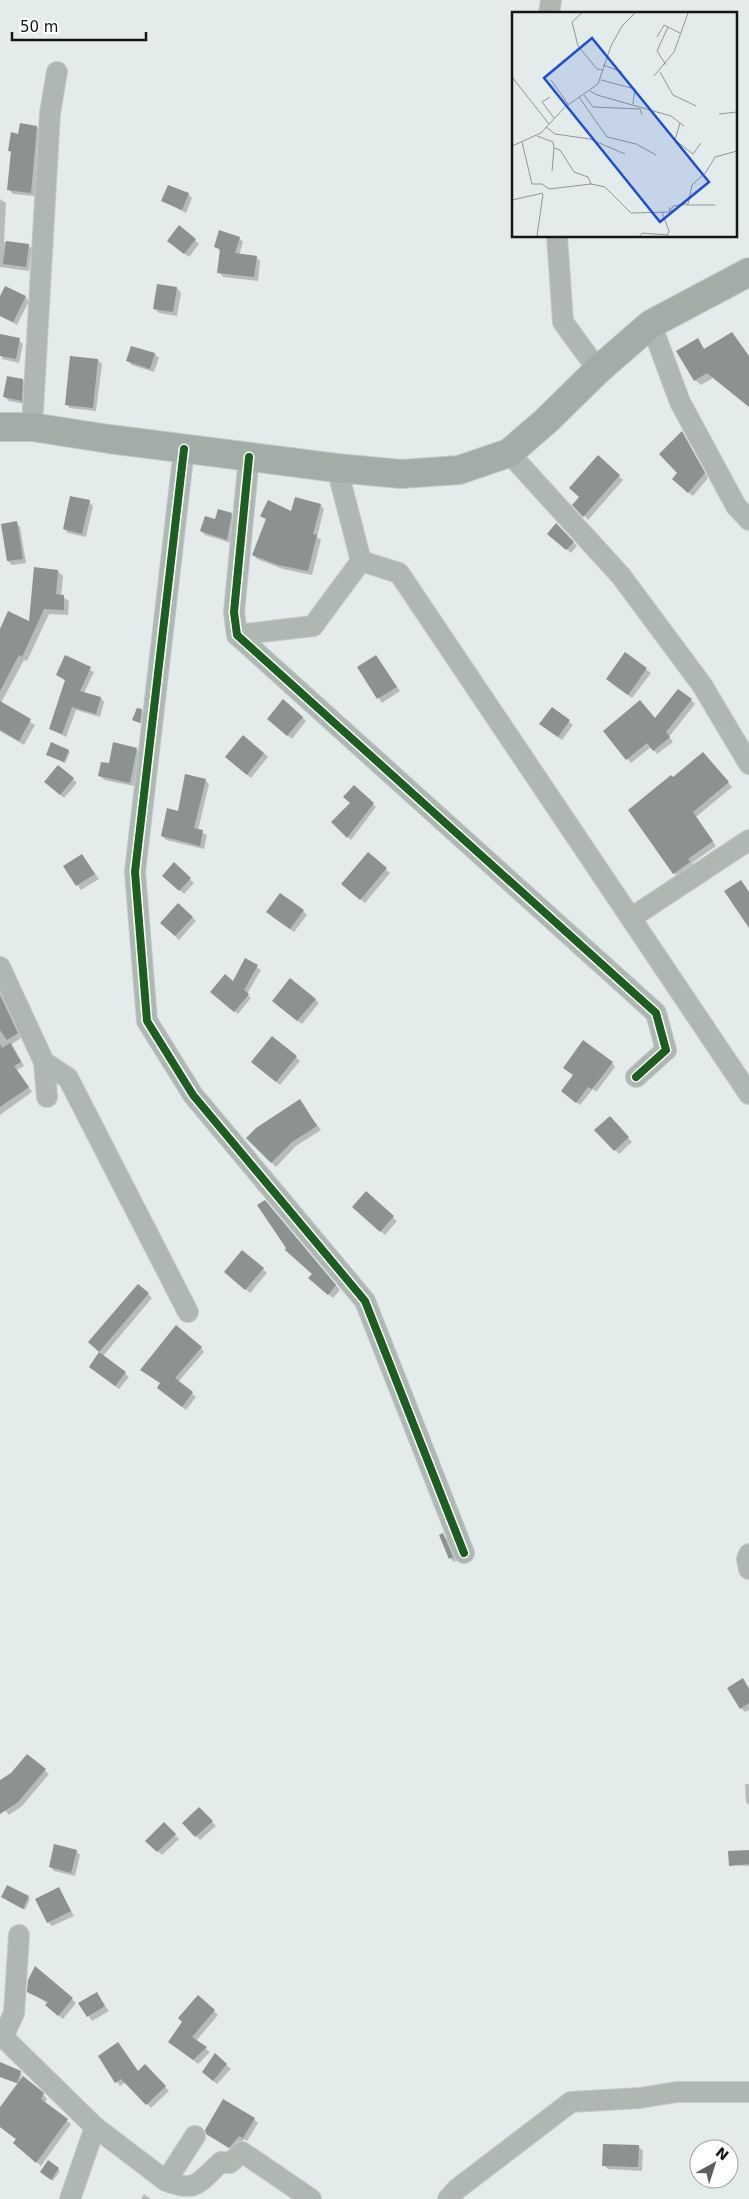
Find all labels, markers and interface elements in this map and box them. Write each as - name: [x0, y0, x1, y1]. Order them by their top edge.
- scale bar: [12, 10, 146, 42]
- inset map: [512, 12, 736, 238]
- text: 50 m: [20, 18, 58, 36]
- north arrow: [689, 2139, 739, 2189]
- text: N: [713, 2144, 732, 2164]

